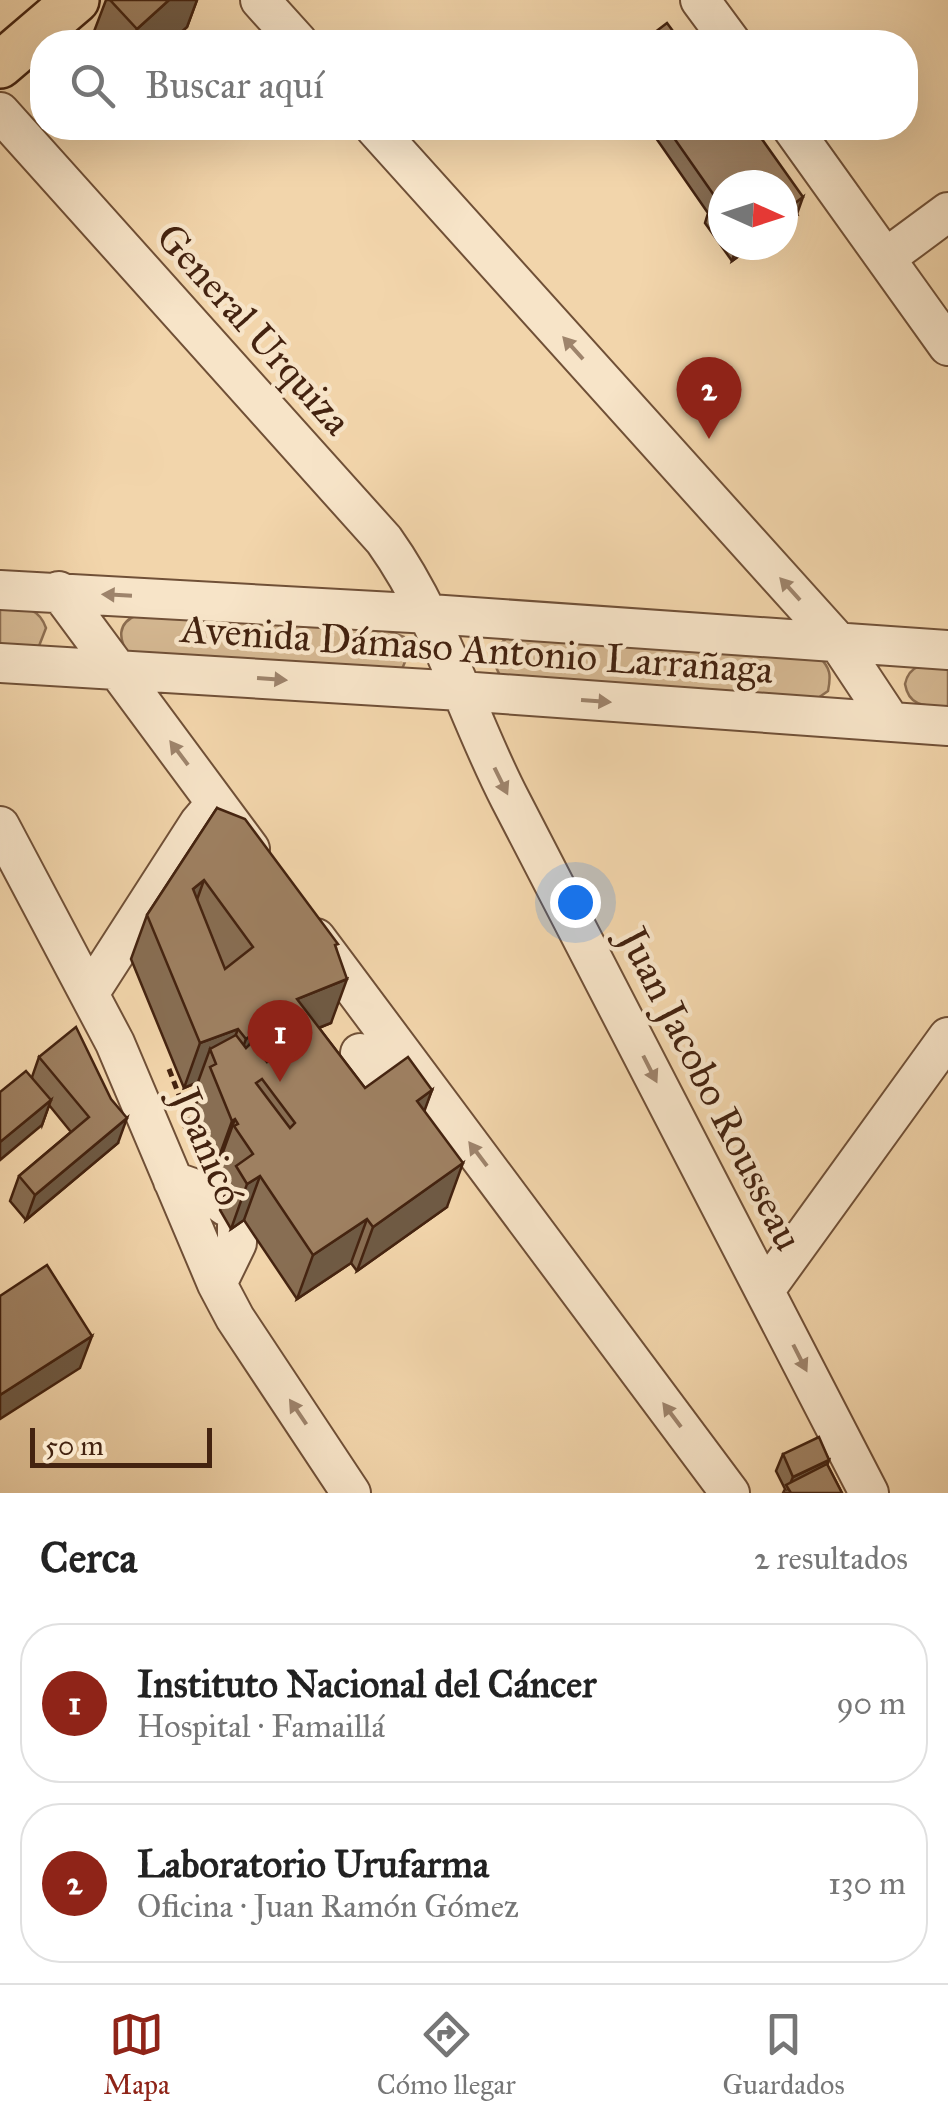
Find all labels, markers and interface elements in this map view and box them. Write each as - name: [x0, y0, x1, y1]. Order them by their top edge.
- search box: [30, 30, 918, 140]
- icon: search: [65, 58, 120, 113]
- text: Buscar aquí: [145, 62, 324, 108]
- north arrow: [708, 170, 798, 260]
- street label: General Urquiza: [146, 213, 362, 445]
- one-way arrow: [562, 336, 585, 360]
- pin: 2: [676, 356, 742, 439]
- one-way arrow: [780, 577, 802, 602]
- one-way arrow: [101, 587, 133, 603]
- street label: Avenida Dámaso Antonio Larrañaga: [177, 604, 775, 694]
- one-way arrow: [257, 672, 288, 688]
- one-way arrow: [581, 693, 613, 709]
- one-way arrow: [169, 740, 189, 766]
- one-way arrow: [492, 766, 509, 795]
- your location: [550, 877, 601, 928]
- street label: Juan Jacobo Rousseau: [607, 916, 813, 1258]
- pin: 1: [248, 1000, 312, 1082]
- one-way arrow: [641, 1055, 658, 1084]
- street label: Joanicó: [160, 1077, 254, 1213]
- one-way arrow: [468, 1141, 488, 1167]
- one-way arrow: [791, 1343, 808, 1372]
- one-way arrow: [289, 1398, 307, 1425]
- one-way arrow: [662, 1402, 682, 1428]
- scale bar: [30, 1423, 212, 1468]
- text: 50 m: [45, 1428, 104, 1463]
- text: Cerca: [40, 1532, 137, 1584]
- text: 2 resultados: [754, 1539, 908, 1578]
- text: Instituto Nacional del Cáncer: [137, 1661, 596, 1707]
- text: 1: [68, 1684, 81, 1723]
- text: 90 m: [836, 1684, 906, 1723]
- text: Hospital · Famaillá: [137, 1707, 385, 1746]
- text: Laboratorio Urufarma: [137, 1841, 489, 1887]
- text: 2: [67, 1864, 82, 1903]
- text: 130 m: [828, 1864, 906, 1903]
- text: Oficina · Juan Ramón Gómez: [137, 1887, 519, 1926]
- tab: Mapa: [103, 2007, 170, 2102]
- tab: Cómo llegar: [377, 2007, 516, 2102]
- tab: Guardados: [723, 2007, 845, 2102]

